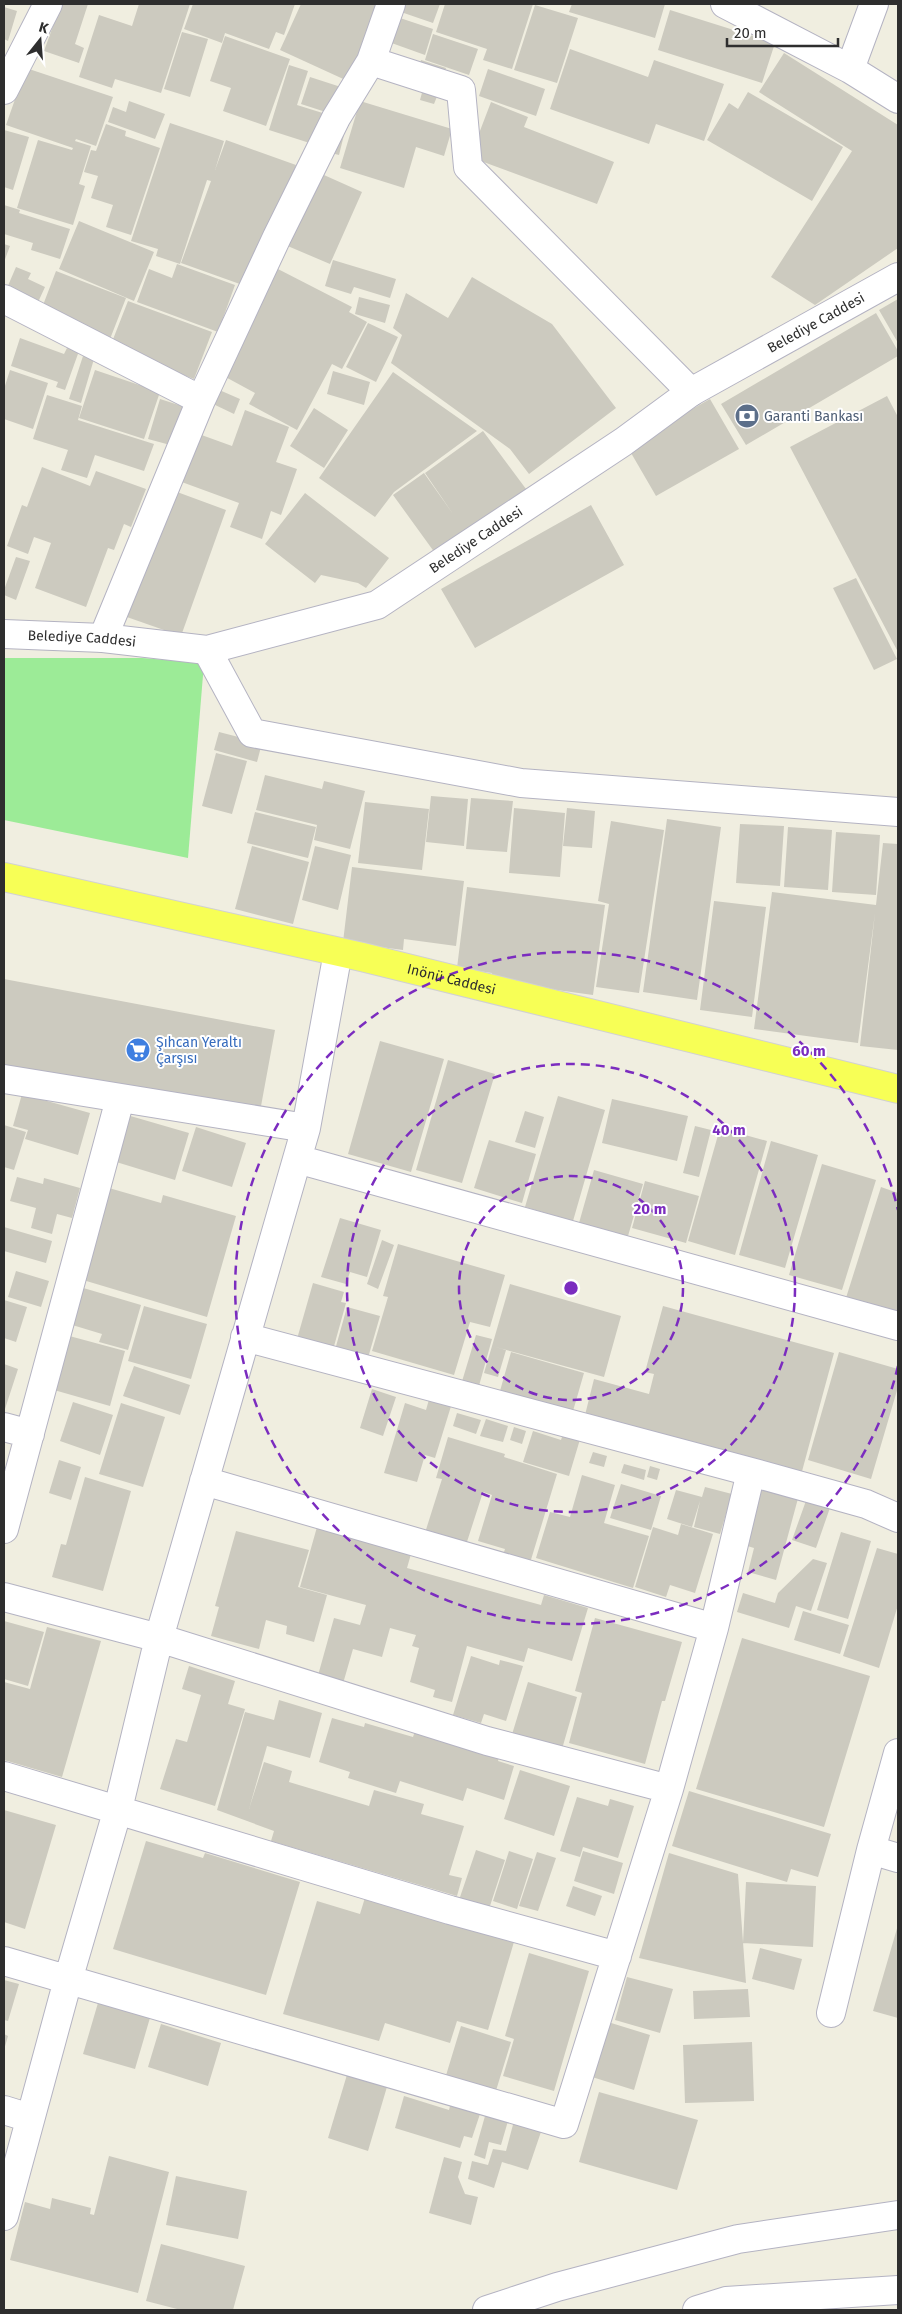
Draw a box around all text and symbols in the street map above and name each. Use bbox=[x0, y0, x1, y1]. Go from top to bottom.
north arrow bbox=[15, 15, 65, 65]
scale bar bbox=[727, 15, 838, 47]
text: K bbox=[37, 19, 51, 38]
text: 20 m bbox=[734, 24, 767, 42]
street label: Belediye Caddesi bbox=[765, 289, 868, 357]
bank icon: Garanti Bankası bbox=[734, 403, 760, 429]
place label: Garanti Bankası bbox=[764, 408, 863, 425]
street label: Belediye Caddesi bbox=[426, 503, 526, 577]
street label: Belediye Caddesi bbox=[27, 627, 137, 651]
street label: Inönü Caddesi bbox=[405, 960, 498, 999]
place label: Şıhcan Yeraltı Çarşısı bbox=[156, 1034, 242, 1067]
supermarket icon: Şıhcan Yeraltı Çarşısı bbox=[125, 1037, 151, 1063]
text: 60 m bbox=[792, 1042, 826, 1060]
text: 40 m bbox=[712, 1121, 746, 1139]
text: 20 m bbox=[634, 1200, 666, 1218]
centre of rings bbox=[562, 1279, 580, 1297]

